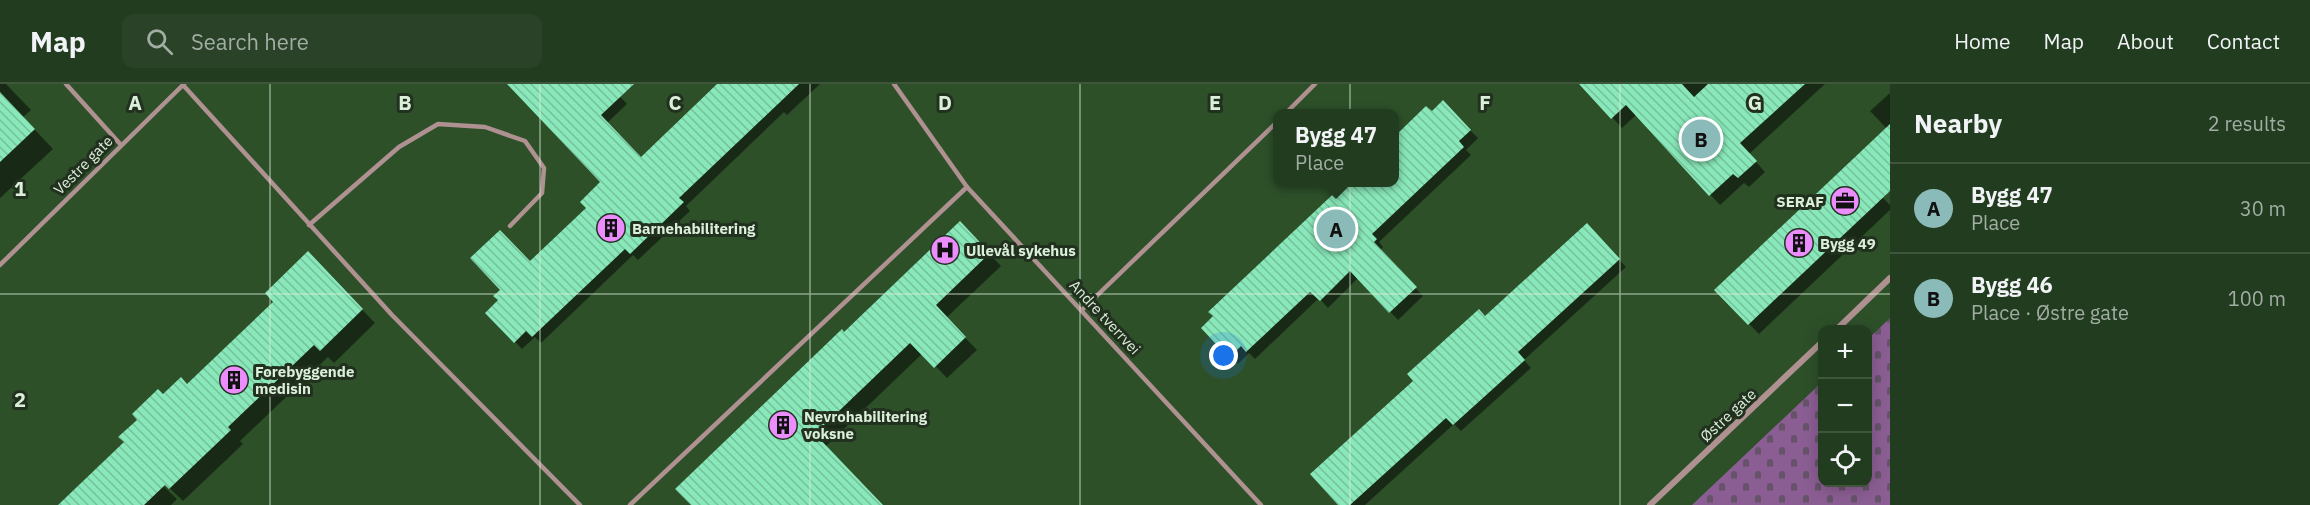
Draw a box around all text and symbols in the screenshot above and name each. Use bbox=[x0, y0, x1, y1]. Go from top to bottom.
search box bbox=[122, 14, 542, 68]
text: Map bbox=[30, 23, 86, 60]
icon: search bbox=[143, 25, 176, 58]
text: Search here bbox=[191, 27, 309, 56]
text: Home bbox=[1954, 27, 2011, 55]
text: Map bbox=[2044, 27, 2084, 55]
text: About bbox=[2117, 27, 2174, 55]
text: Contact bbox=[2207, 27, 2280, 55]
text: A bbox=[128, 89, 142, 116]
text: B bbox=[398, 89, 412, 116]
text: C bbox=[668, 89, 682, 116]
text: D bbox=[938, 89, 952, 116]
text: E bbox=[1209, 89, 1221, 116]
text: F bbox=[1479, 89, 1491, 116]
text: G bbox=[1748, 89, 1762, 116]
text: Nearby bbox=[1914, 106, 2002, 140]
popup bbox=[1273, 109, 1399, 187]
text: 2 results bbox=[2208, 110, 2286, 137]
pin: B bbox=[1682, 116, 1720, 162]
text: Bygg 47 bbox=[1295, 120, 1377, 149]
street label: Vestre gate bbox=[49, 131, 117, 199]
text: Place bbox=[1295, 149, 1344, 176]
text: 1 bbox=[14, 175, 26, 202]
text: Bygg 47 bbox=[1971, 180, 2053, 209]
office icon: SERAF bbox=[1829, 185, 1861, 217]
place label: SERAF bbox=[1776, 192, 1824, 211]
text: A bbox=[1927, 195, 1940, 222]
text: 30 m bbox=[2240, 195, 2286, 222]
pin: A bbox=[1316, 206, 1356, 252]
text: Place bbox=[1971, 209, 2020, 236]
building icon: Barnehabilitering bbox=[595, 212, 627, 244]
place label: Barnehabilitering bbox=[632, 219, 756, 238]
building icon: Bygg 49 bbox=[1783, 227, 1815, 259]
hospital icon: Ullevål sykehus bbox=[929, 234, 961, 266]
place label: Bygg 49 bbox=[1820, 234, 1876, 253]
place label: Ullevål sykehus bbox=[966, 241, 1076, 260]
text: Bygg 46 bbox=[1971, 270, 2053, 299]
street label: Andre tverrvei bbox=[1066, 276, 1144, 358]
text: B bbox=[1927, 285, 1940, 312]
text: 100 m bbox=[2228, 285, 2286, 312]
text: Place · Østre gate bbox=[1971, 299, 2129, 326]
map controls bbox=[1818, 325, 1872, 487]
button: + bbox=[1818, 325, 1872, 379]
your location bbox=[1209, 341, 1238, 370]
place label: Forebyggende medisin bbox=[255, 362, 354, 398]
building icon: Forebyggende medisin bbox=[218, 364, 250, 396]
button: − bbox=[1818, 379, 1872, 433]
street label: Østre gate bbox=[1696, 384, 1760, 446]
text: 2 bbox=[14, 386, 26, 413]
place label: Nevrohabilitering voksne bbox=[804, 407, 928, 443]
building icon: Nevrohabilitering voksne bbox=[767, 409, 799, 441]
button: locate bbox=[1818, 433, 1872, 487]

